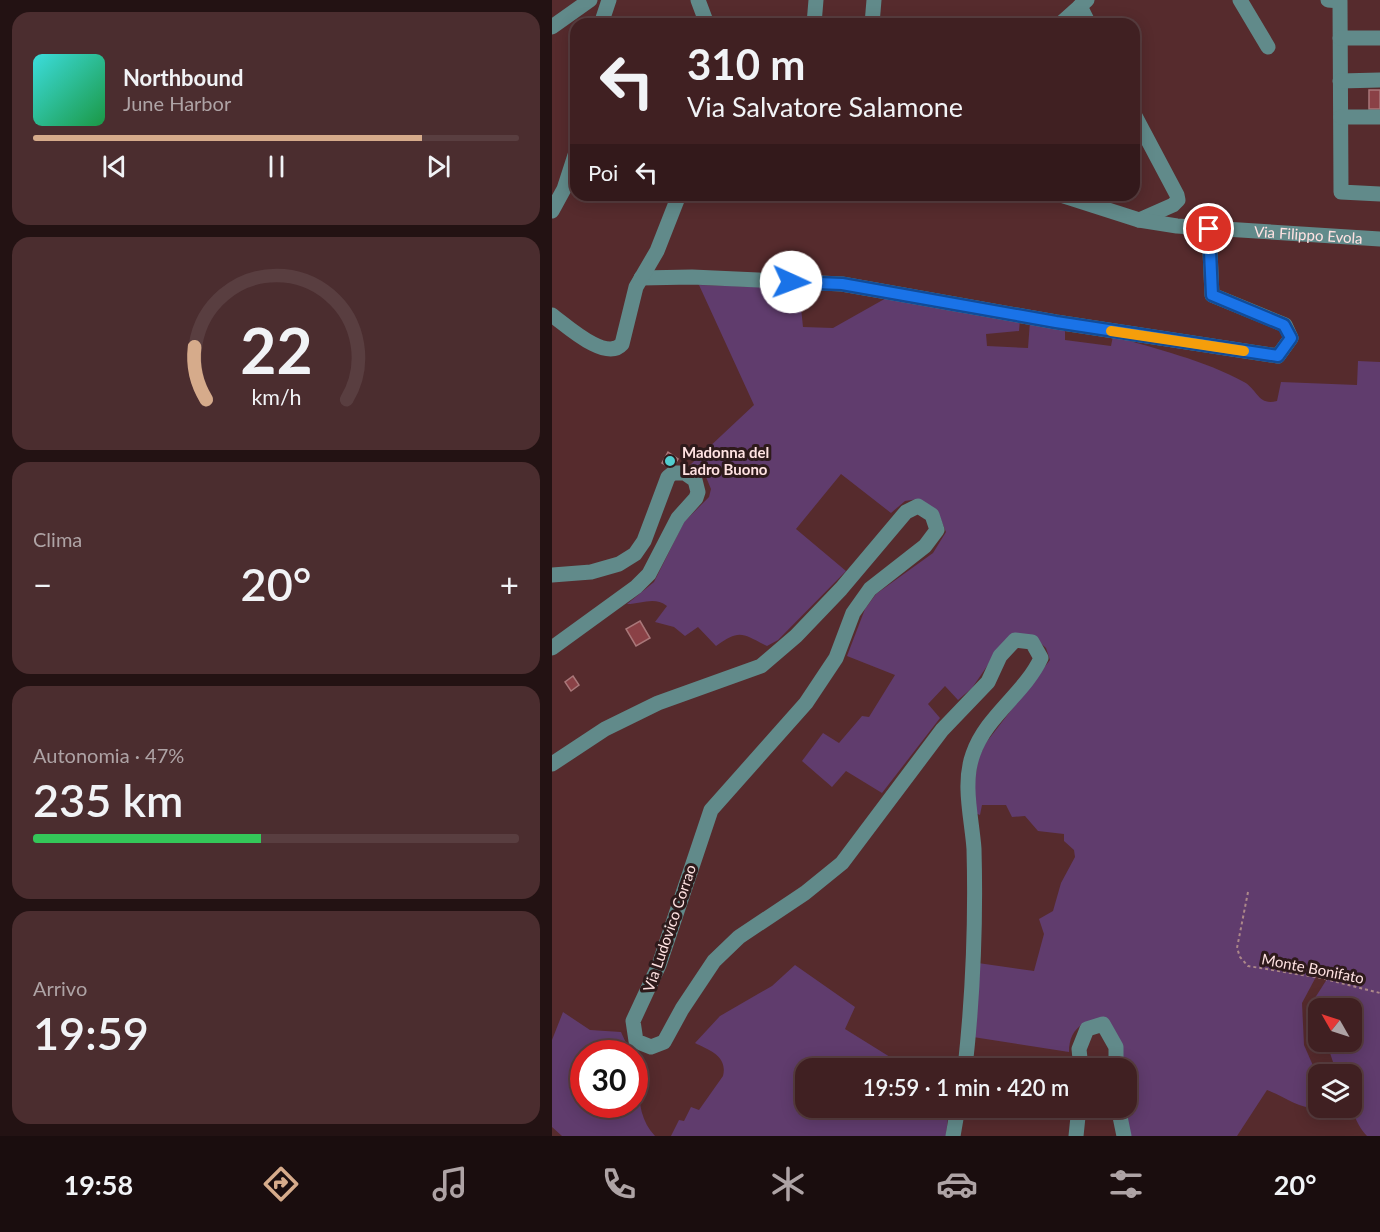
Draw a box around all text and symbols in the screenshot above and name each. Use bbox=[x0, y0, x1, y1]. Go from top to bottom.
text: 310 m bbox=[687, 39, 805, 89]
icon: left bbox=[588, 42, 666, 120]
text: Northbound bbox=[123, 64, 243, 91]
text: Via Salvatore Salamone bbox=[687, 90, 963, 123]
text: June Harbor bbox=[123, 91, 231, 115]
icon: previous bbox=[98, 150, 131, 183]
icon: pause bbox=[260, 150, 293, 183]
icon: next bbox=[422, 150, 455, 183]
icon: left bbox=[630, 156, 663, 189]
text: Poi bbox=[588, 159, 618, 186]
pin bbox=[1183, 203, 1234, 254]
icon: arrive bbox=[1192, 212, 1225, 245]
street label: Via Filippo Evola bbox=[1253, 222, 1363, 247]
position arrow bbox=[759, 250, 823, 314]
text: 22 bbox=[240, 312, 312, 387]
text: km/h bbox=[251, 385, 301, 411]
place label: Madonna del Ladro Buono bbox=[682, 443, 769, 478]
marker: Madonna del Ladro Buono bbox=[663, 454, 677, 468]
text: Clima bbox=[33, 527, 82, 551]
text: 20° bbox=[241, 557, 311, 611]
text: − bbox=[33, 564, 52, 604]
text: + bbox=[500, 564, 519, 604]
text: Autonomia · 47% bbox=[33, 743, 184, 767]
text: 235 km bbox=[33, 773, 183, 827]
street label: Via Ludovico Corrao bbox=[639, 862, 699, 994]
street label: Monte Bonifato bbox=[1260, 949, 1366, 987]
text: Arrivo bbox=[33, 976, 87, 1000]
north arrow bbox=[1308, 998, 1362, 1052]
map controls bbox=[1308, 998, 1362, 1118]
text: 19:59 bbox=[33, 1006, 149, 1060]
speed limit sign: 30 bbox=[570, 1040, 648, 1118]
button: layers bbox=[1308, 1064, 1362, 1118]
text: 19:59 · 1 min · 420 m bbox=[863, 1074, 1069, 1101]
icon: directions bbox=[260, 1163, 302, 1205]
icon: music bbox=[429, 1163, 471, 1205]
icon: phone bbox=[598, 1163, 640, 1205]
icon: climate bbox=[767, 1163, 809, 1205]
icon: car bbox=[936, 1163, 978, 1205]
icon: filters bbox=[1105, 1163, 1147, 1205]
text: 19:58 bbox=[63, 1168, 133, 1201]
text: 20° bbox=[1274, 1168, 1316, 1201]

